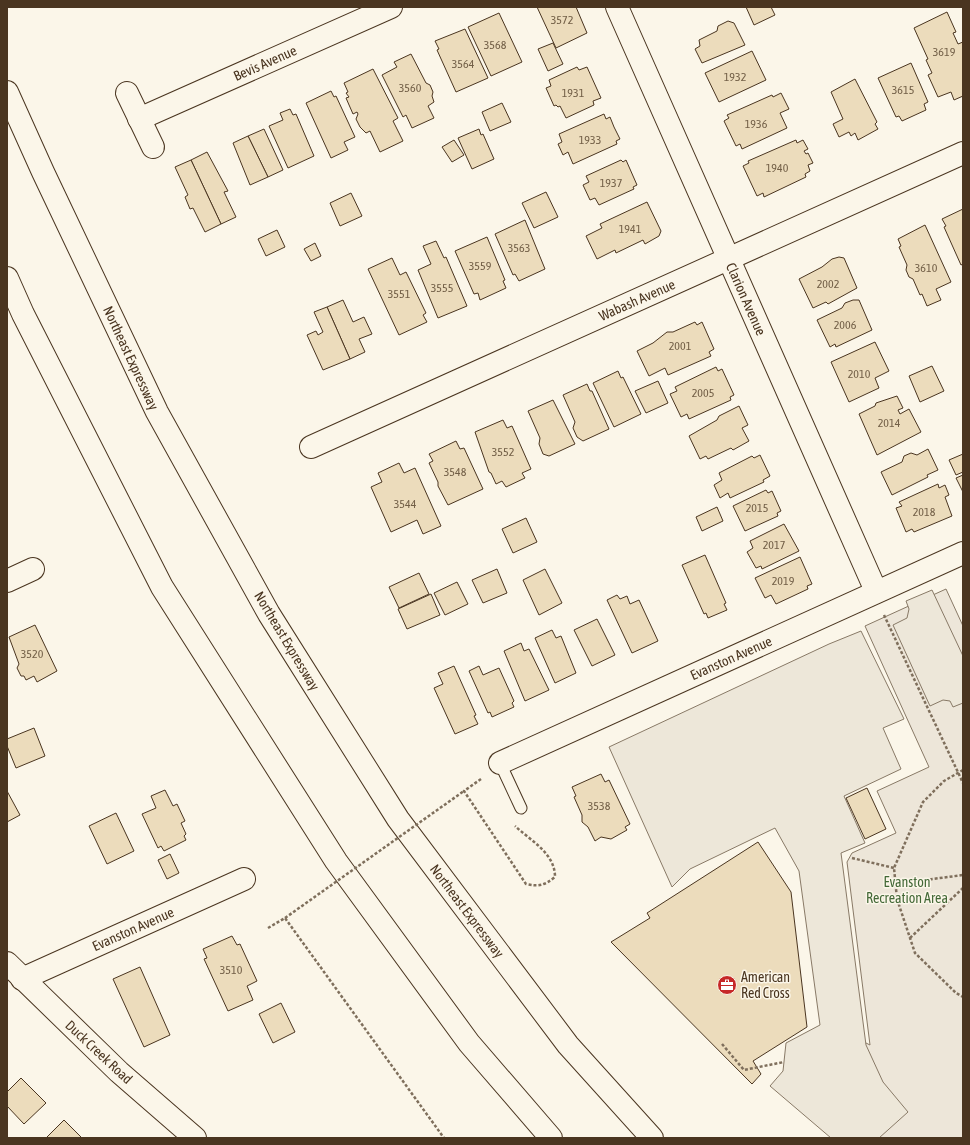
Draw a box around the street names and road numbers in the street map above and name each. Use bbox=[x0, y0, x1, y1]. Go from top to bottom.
street label: Bevis Avenue bbox=[231, 42, 299, 84]
street label: Clarion Avenue bbox=[723, 260, 769, 338]
street label: Wabash Avenue bbox=[596, 276, 678, 324]
street label: Northeast Expressway bbox=[100, 304, 162, 413]
street label: Northeast Expressway bbox=[251, 589, 323, 694]
street label: Evanston Avenue bbox=[688, 633, 774, 683]
street label: Northeast Expressway bbox=[427, 861, 507, 961]
street label: Evanston Avenue bbox=[90, 904, 176, 954]
street label: Duck Creek Road bbox=[62, 1017, 136, 1087]

